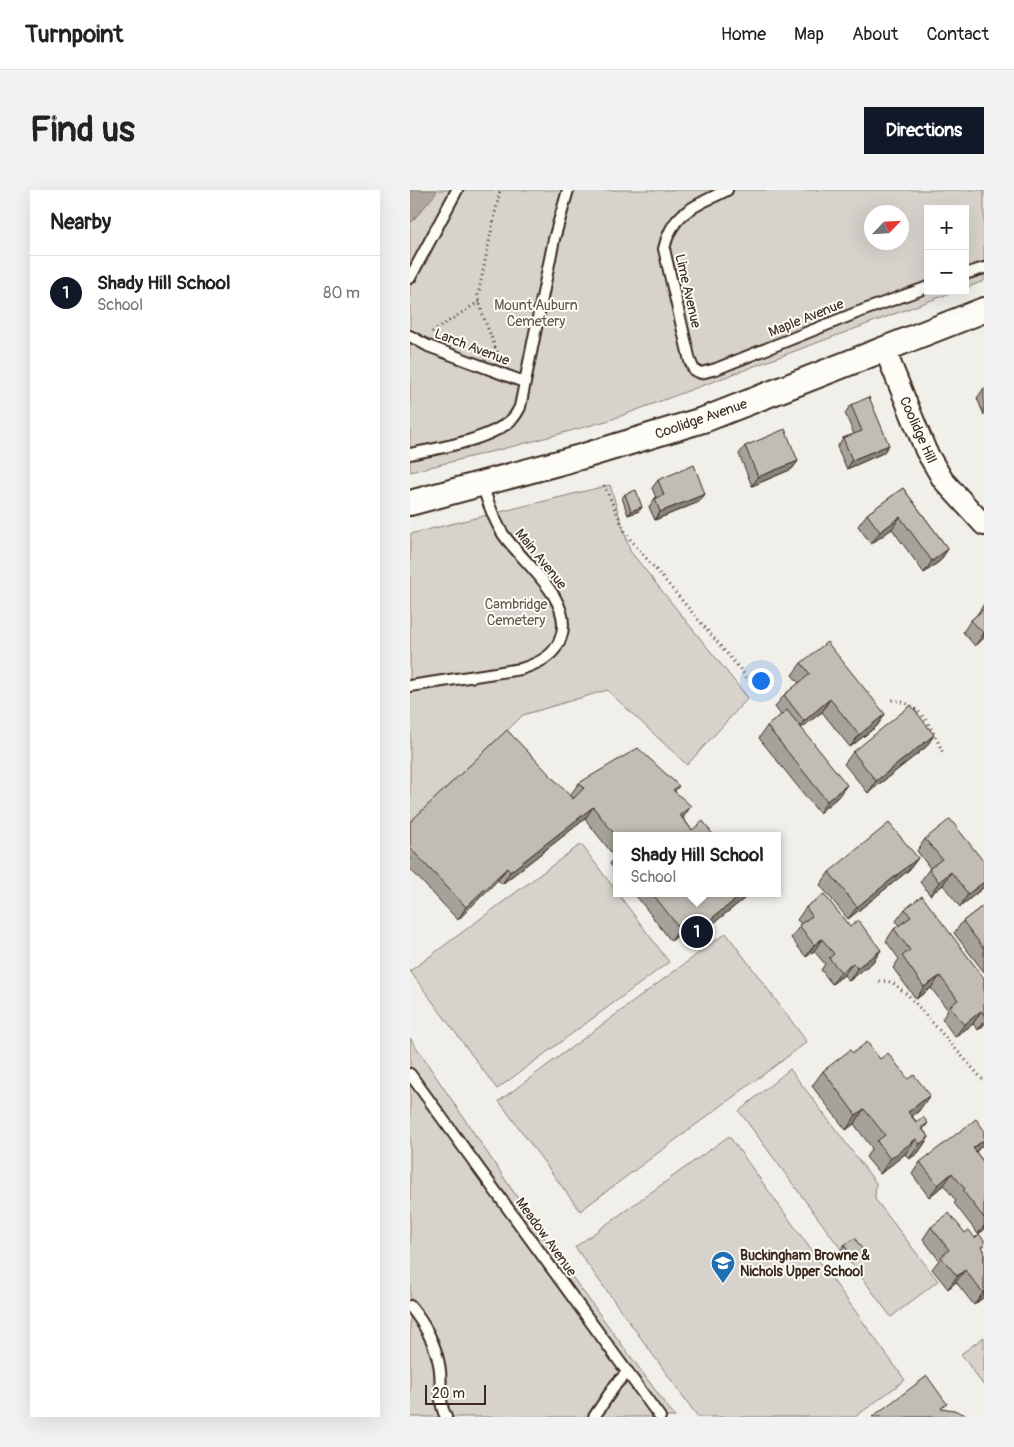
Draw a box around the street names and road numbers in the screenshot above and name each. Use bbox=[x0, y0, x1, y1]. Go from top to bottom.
street label: Lime Avenue bbox=[671, 252, 705, 330]
street label: Maple Avenue bbox=[766, 295, 846, 341]
street label: Larch Avenue bbox=[432, 325, 512, 369]
street label: Coolidge Hill bbox=[896, 394, 940, 466]
street label: Coolidge Avenue bbox=[653, 395, 749, 443]
street label: Main Avenue bbox=[511, 525, 571, 593]
street label: Meadow Avenue bbox=[512, 1194, 580, 1280]

